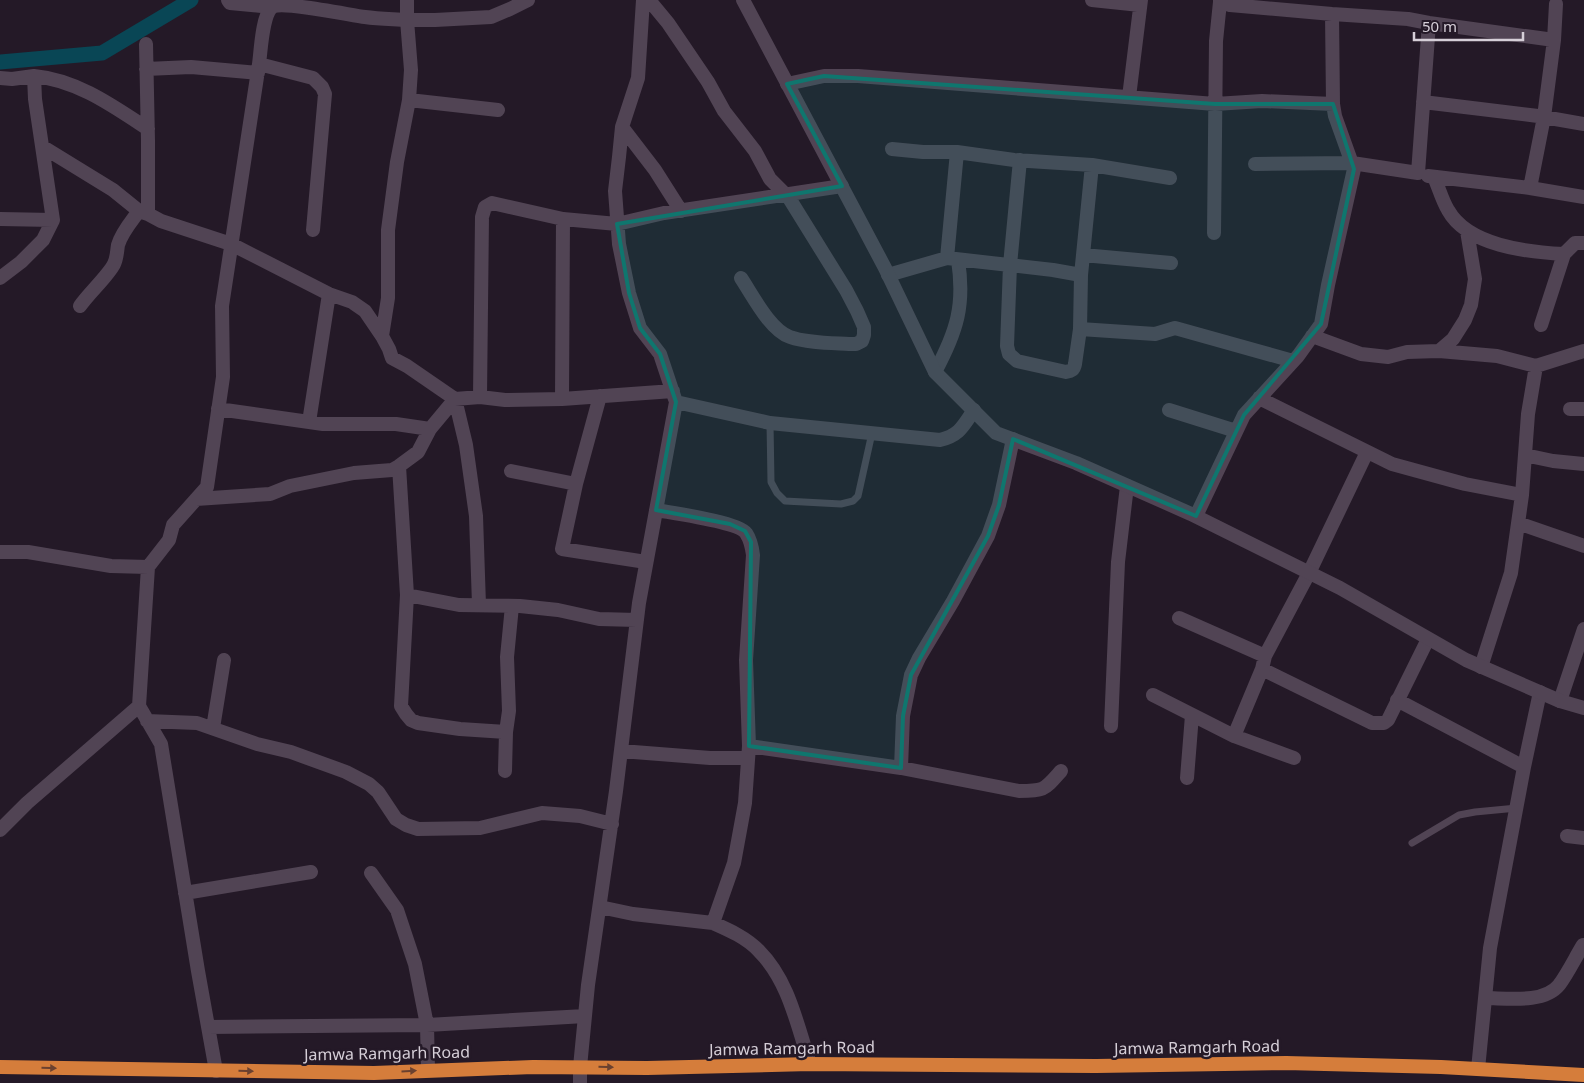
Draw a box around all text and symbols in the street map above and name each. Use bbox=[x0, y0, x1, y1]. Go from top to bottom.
scale bar bbox=[1414, 10, 1523, 42]
text: 50 m bbox=[1422, 16, 1457, 36]
street label: Jamwa Ramgarh Road bbox=[1112, 1035, 1280, 1059]
street label: Jamwa Ramgarh Road bbox=[707, 1036, 875, 1060]
street label: Jamwa Ramgarh Road bbox=[302, 1041, 470, 1065]
one-way arrow bbox=[598, 1063, 614, 1071]
one-way arrow bbox=[41, 1064, 57, 1072]
one-way arrow bbox=[401, 1067, 417, 1075]
one-way arrow bbox=[238, 1068, 254, 1076]

